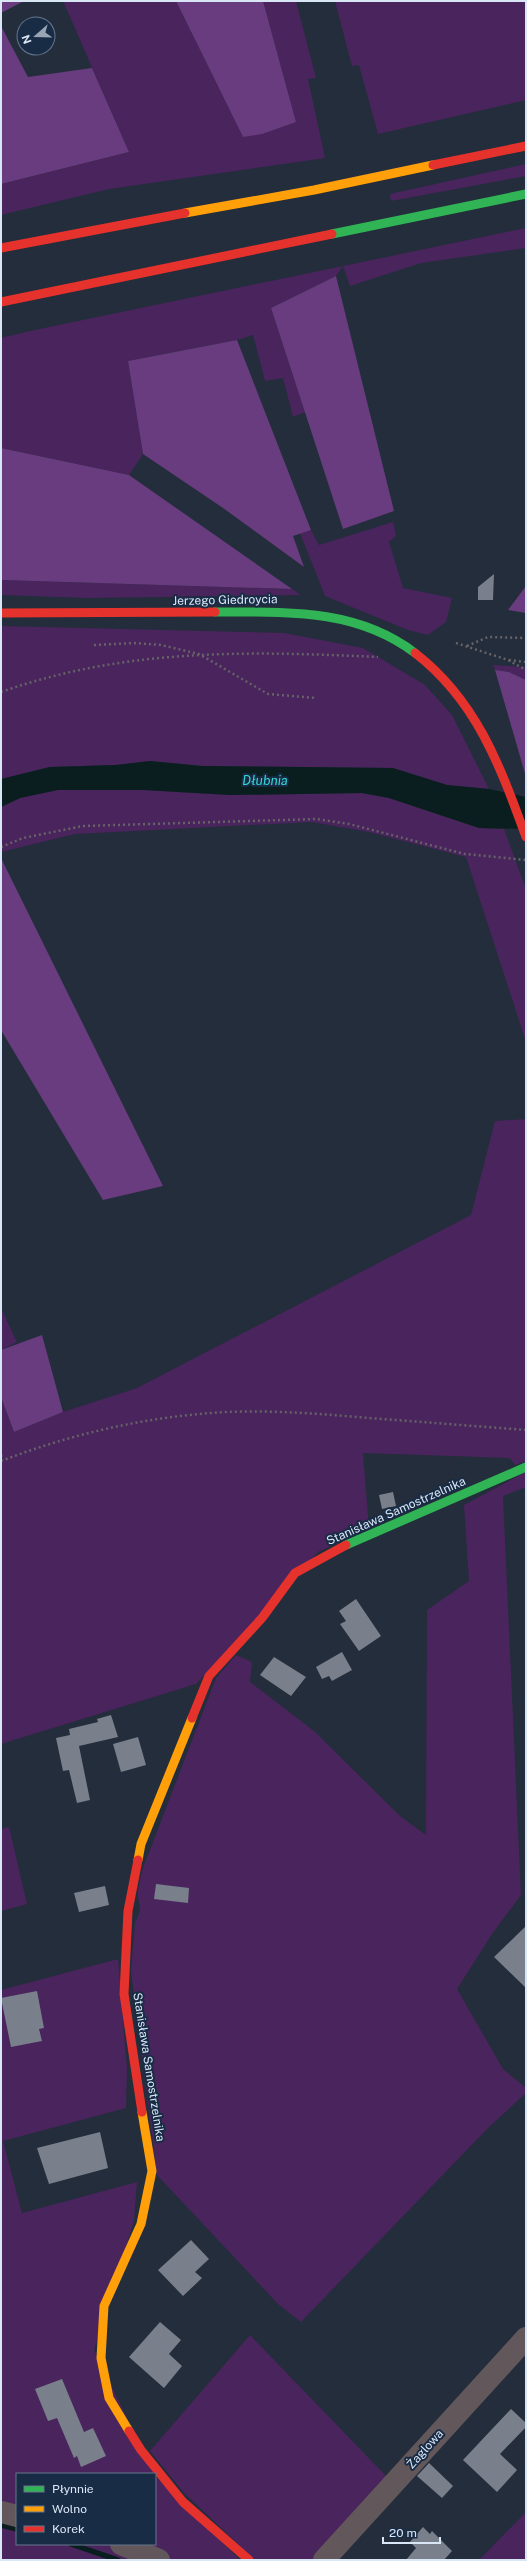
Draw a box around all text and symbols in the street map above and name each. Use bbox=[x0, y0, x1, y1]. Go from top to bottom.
north arrow bbox=[16, 16, 56, 56]
text: N bbox=[19, 33, 34, 46]
street label: Jerzego Giedroycia bbox=[172, 592, 278, 608]
water label: Dłubnia bbox=[242, 773, 288, 788]
street label: Stanisława Samostrzelnika bbox=[324, 1474, 468, 1548]
street label: Stanisława Samostrzelnika bbox=[130, 1991, 168, 2143]
street label: Żaglowa bbox=[404, 2427, 446, 2471]
legend bbox=[16, 2473, 156, 2545]
text: Płynnie bbox=[52, 2482, 94, 2496]
text: Wolno bbox=[52, 2502, 87, 2516]
scale bar bbox=[383, 2519, 440, 2545]
text: Korek bbox=[52, 2522, 85, 2536]
text: 20 m bbox=[389, 2526, 417, 2540]

